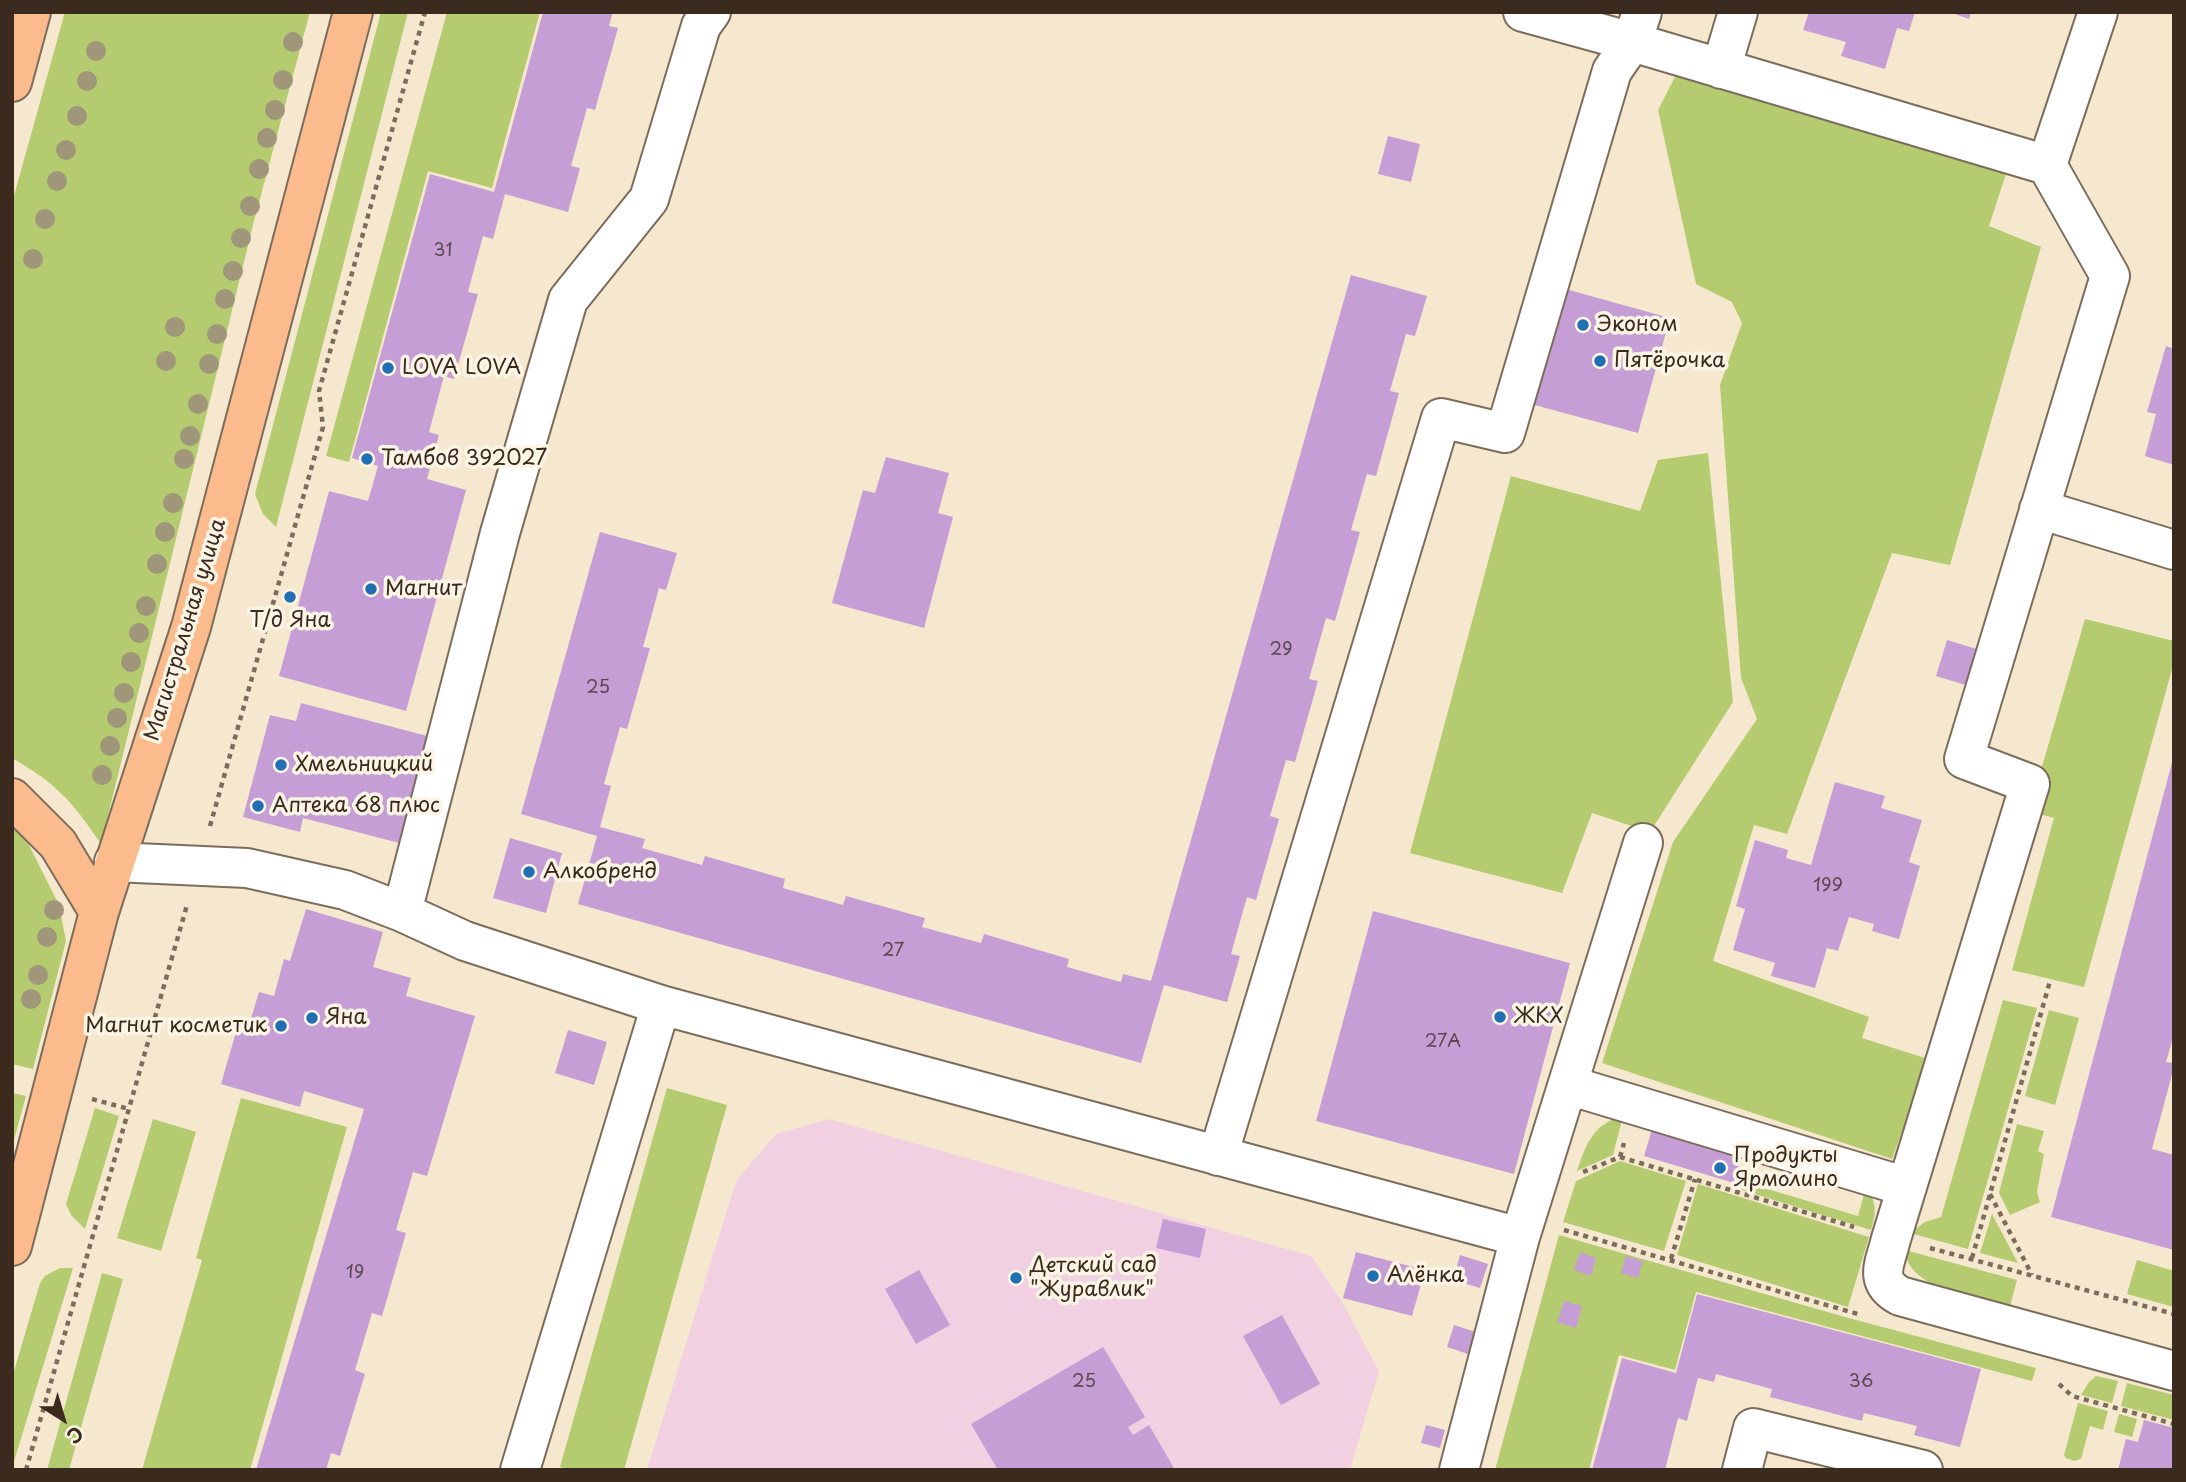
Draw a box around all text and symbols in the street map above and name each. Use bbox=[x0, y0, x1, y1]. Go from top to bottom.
house number: 31 bbox=[434, 240, 452, 262]
place label: Эконом bbox=[1597, 312, 1678, 338]
marker: Эконом bbox=[1575, 317, 1591, 333]
place label: Пятёрочка bbox=[1614, 348, 1725, 374]
marker: Пятёрочка bbox=[1592, 353, 1608, 369]
place label: LOVA LOVA bbox=[402, 355, 521, 381]
marker: LOVA LOVA bbox=[380, 360, 396, 376]
place label: Тамбов 392027 bbox=[381, 446, 547, 472]
marker: Тамбов 392027 bbox=[359, 451, 375, 467]
street label: Магистральная улица bbox=[140, 516, 232, 744]
place label: Магнит bbox=[385, 576, 462, 602]
marker: Магнит bbox=[363, 581, 379, 597]
marker: Т/д Яна bbox=[282, 589, 298, 605]
place label: Т/д Яна bbox=[249, 608, 331, 634]
house number: 29 bbox=[1270, 639, 1292, 661]
house number: 25 bbox=[586, 677, 610, 699]
place label: Хмельницкий bbox=[295, 752, 433, 778]
marker: Хмельницкий bbox=[273, 757, 289, 773]
place label: Аптека 68 плюс bbox=[272, 793, 440, 819]
marker: Аптека 68 плюс bbox=[250, 798, 266, 814]
place label: Алкобренд bbox=[543, 859, 657, 885]
marker: Алкобренд bbox=[521, 864, 537, 880]
house number: 199 bbox=[1813, 875, 1843, 897]
house number: 27 bbox=[882, 940, 904, 962]
place label: ЖКХ bbox=[1514, 1004, 1564, 1030]
place label: Яна bbox=[326, 1005, 367, 1031]
marker: ЖКХ bbox=[1492, 1009, 1508, 1025]
marker: Яна bbox=[304, 1010, 320, 1026]
place label: Магнит косметик bbox=[85, 1013, 267, 1039]
marker: Магнит косметик bbox=[273, 1018, 289, 1034]
house number: 27А bbox=[1425, 1031, 1461, 1053]
place label: Продукты Ярмолино bbox=[1734, 1143, 1838, 1193]
marker: Продукты Ярмолино bbox=[1712, 1160, 1728, 1176]
place label: Детский сад "Журавлик" bbox=[1030, 1253, 1157, 1303]
house number: 19 bbox=[346, 1262, 364, 1284]
place label: Алёнка bbox=[1387, 1263, 1464, 1289]
marker: Алёнка bbox=[1365, 1268, 1381, 1284]
marker: Детский сад "Журавлик" bbox=[1008, 1270, 1024, 1286]
house number: 25 bbox=[1072, 1371, 1096, 1393]
house number: 36 bbox=[1849, 1371, 1873, 1393]
north arrow bbox=[28, 1384, 98, 1454]
text: С bbox=[62, 1420, 90, 1451]

